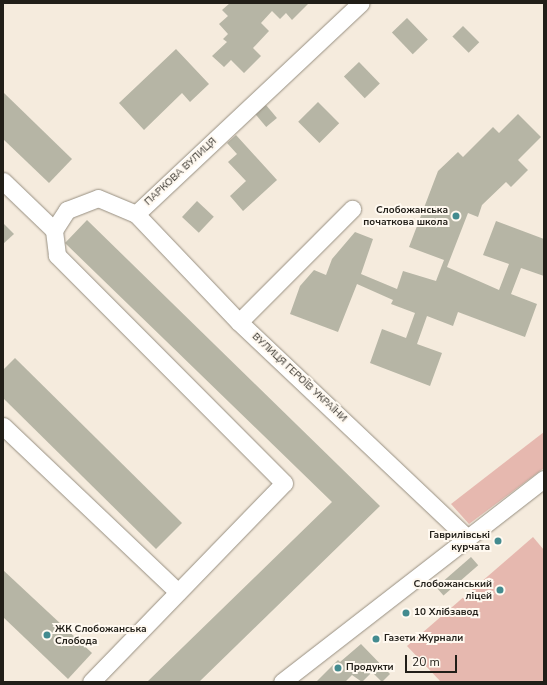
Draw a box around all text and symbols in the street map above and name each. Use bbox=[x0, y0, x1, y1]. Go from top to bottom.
street label: ПАРКОВА ВУЛИЦЯ bbox=[143, 136, 219, 208]
place label: Cлобожанська початкова школа bbox=[363, 204, 448, 228]
marker: Cлобожанська початкова школа bbox=[451, 211, 461, 221]
street label: ВУЛИЦЯ ГЕРОЇВ УКРАЇНИ bbox=[249, 331, 349, 425]
place label: Гаврилівські курчата bbox=[429, 529, 490, 552]
marker: Гаврилівські курчата bbox=[493, 536, 503, 546]
place label: Слобожанський ліцей bbox=[414, 578, 492, 602]
marker: Слобожанський ліцей bbox=[495, 585, 505, 595]
place label: 10 Хлібзавод bbox=[414, 607, 479, 619]
marker: 10 Хлібзавод bbox=[401, 608, 411, 618]
place label: ЖК Слобожанська Слобода bbox=[55, 623, 147, 646]
marker: ЖК Слобожанська Слобода bbox=[42, 630, 52, 640]
place label: Газети Журнали bbox=[384, 633, 463, 645]
marker: Газети Журнали bbox=[371, 634, 381, 644]
scale bar bbox=[407, 647, 459, 673]
text: 20 m bbox=[412, 654, 440, 670]
place label: Продукти bbox=[346, 662, 394, 674]
marker: Продукти bbox=[333, 663, 343, 673]

